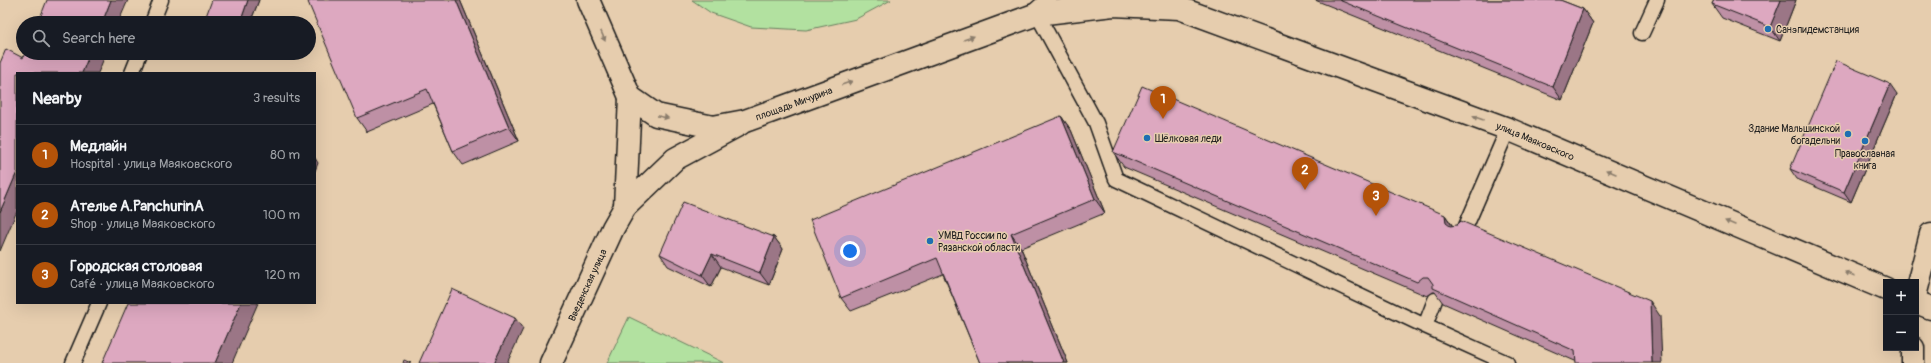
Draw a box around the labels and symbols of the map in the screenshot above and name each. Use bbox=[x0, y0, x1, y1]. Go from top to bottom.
marker: Санэпидемстанция bbox=[1763, 24, 1773, 34]
place label: Санэпидемстанция bbox=[1776, 24, 1859, 36]
one-way arrow bbox=[601, 30, 607, 42]
one-way arrow bbox=[964, 35, 976, 41]
one-way arrow bbox=[842, 80, 854, 86]
street label: площадь Мичурина bbox=[754, 84, 835, 124]
pin: 1 bbox=[1150, 86, 1176, 119]
one-way arrow bbox=[657, 114, 669, 120]
one-way arrow bbox=[1471, 114, 1483, 120]
street label: улица Маяковского bbox=[1493, 120, 1577, 164]
place label: Здание Мальшинской богадельни bbox=[1748, 123, 1841, 147]
marker: Здание Мальшинской богадельни bbox=[1843, 129, 1853, 139]
marker: Шёлковая леди bbox=[1142, 133, 1152, 143]
place label: Шёлковая леди bbox=[1155, 133, 1222, 145]
marker: Православная книга bbox=[1860, 136, 1870, 146]
place label: Православная книга bbox=[1835, 148, 1895, 172]
pin: 2 bbox=[1292, 157, 1318, 190]
one-way arrow bbox=[1605, 169, 1616, 175]
pin: 3 bbox=[1363, 183, 1389, 216]
one-way arrow bbox=[1725, 220, 1736, 226]
place label: УМВД России по Рязанской области bbox=[938, 230, 1021, 254]
marker: УМВД России по Рязанской области bbox=[925, 236, 935, 246]
your location bbox=[840, 241, 860, 261]
street label: Введенская улица bbox=[566, 247, 610, 323]
one-way arrow bbox=[1844, 270, 1856, 276]

